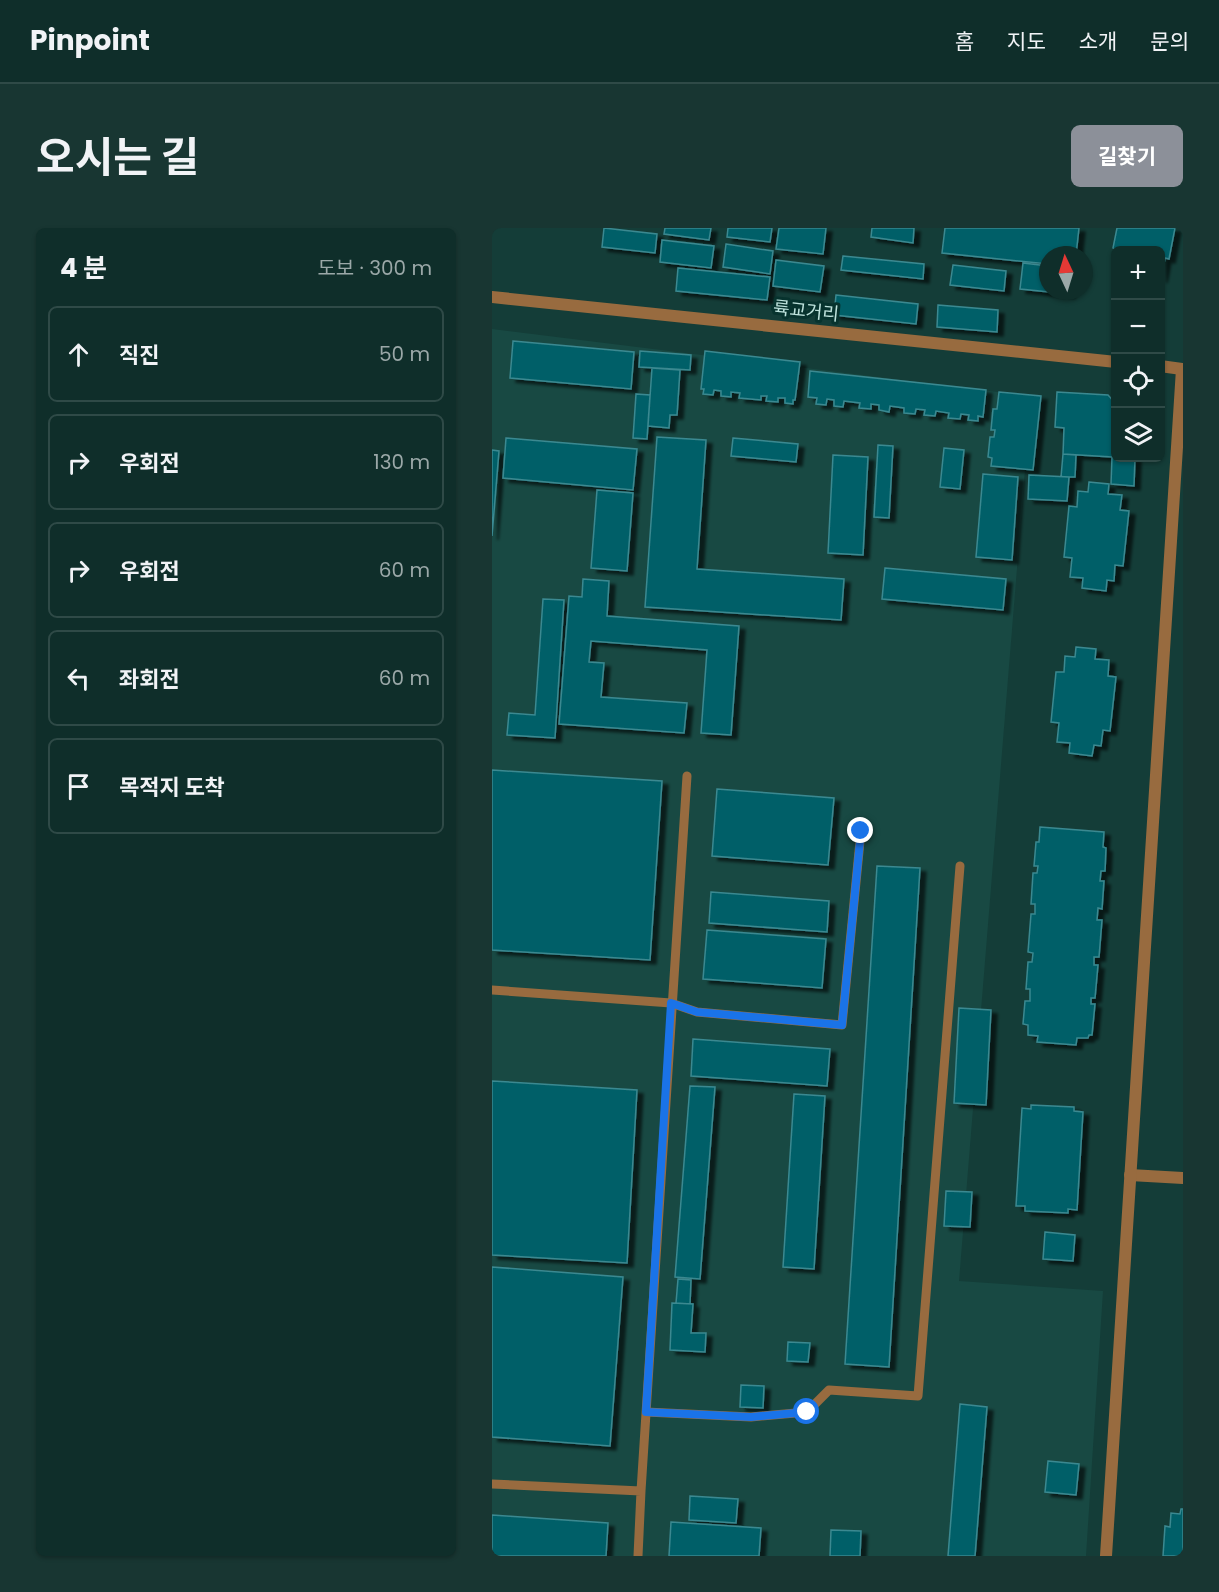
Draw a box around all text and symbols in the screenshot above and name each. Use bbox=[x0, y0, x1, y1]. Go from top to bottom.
text: Pinpoint bbox=[30, 21, 150, 60]
text: 홈 bbox=[955, 27, 974, 56]
text: 지도 bbox=[1007, 27, 1046, 56]
text: 소개 bbox=[1079, 27, 1117, 56]
text: 문의 bbox=[1150, 27, 1189, 56]
button: 길찾기 bbox=[1071, 125, 1183, 187]
text: 오시는 길 bbox=[36, 128, 199, 187]
north arrow bbox=[1039, 246, 1093, 300]
map controls bbox=[1111, 246, 1165, 462]
button: + bbox=[1111, 246, 1165, 300]
text: 4 분 bbox=[60, 250, 107, 286]
text: 도보 · 300 m bbox=[317, 254, 432, 282]
street label: 륙교거리 bbox=[772, 295, 840, 326]
button: − bbox=[1111, 300, 1165, 354]
icon: ahead bbox=[62, 338, 95, 371]
text: 직진 bbox=[119, 340, 159, 371]
text: 50 m bbox=[379, 340, 430, 368]
button: locate bbox=[1111, 354, 1165, 408]
button: layers bbox=[1111, 408, 1165, 462]
icon: right bbox=[62, 446, 95, 479]
text: 우회전 bbox=[119, 448, 180, 479]
text: 130 m bbox=[373, 448, 430, 476]
icon: right bbox=[62, 554, 95, 587]
text: 우회전 bbox=[119, 556, 180, 587]
text: 60 m bbox=[379, 556, 430, 584]
icon: left bbox=[62, 662, 95, 695]
text: 좌회전 bbox=[119, 664, 180, 695]
text: 60 m bbox=[379, 664, 430, 692]
icon: arrive bbox=[62, 770, 95, 803]
text: 목적지 도착 bbox=[119, 772, 225, 803]
route end bbox=[847, 817, 873, 843]
route start bbox=[793, 1398, 819, 1424]

